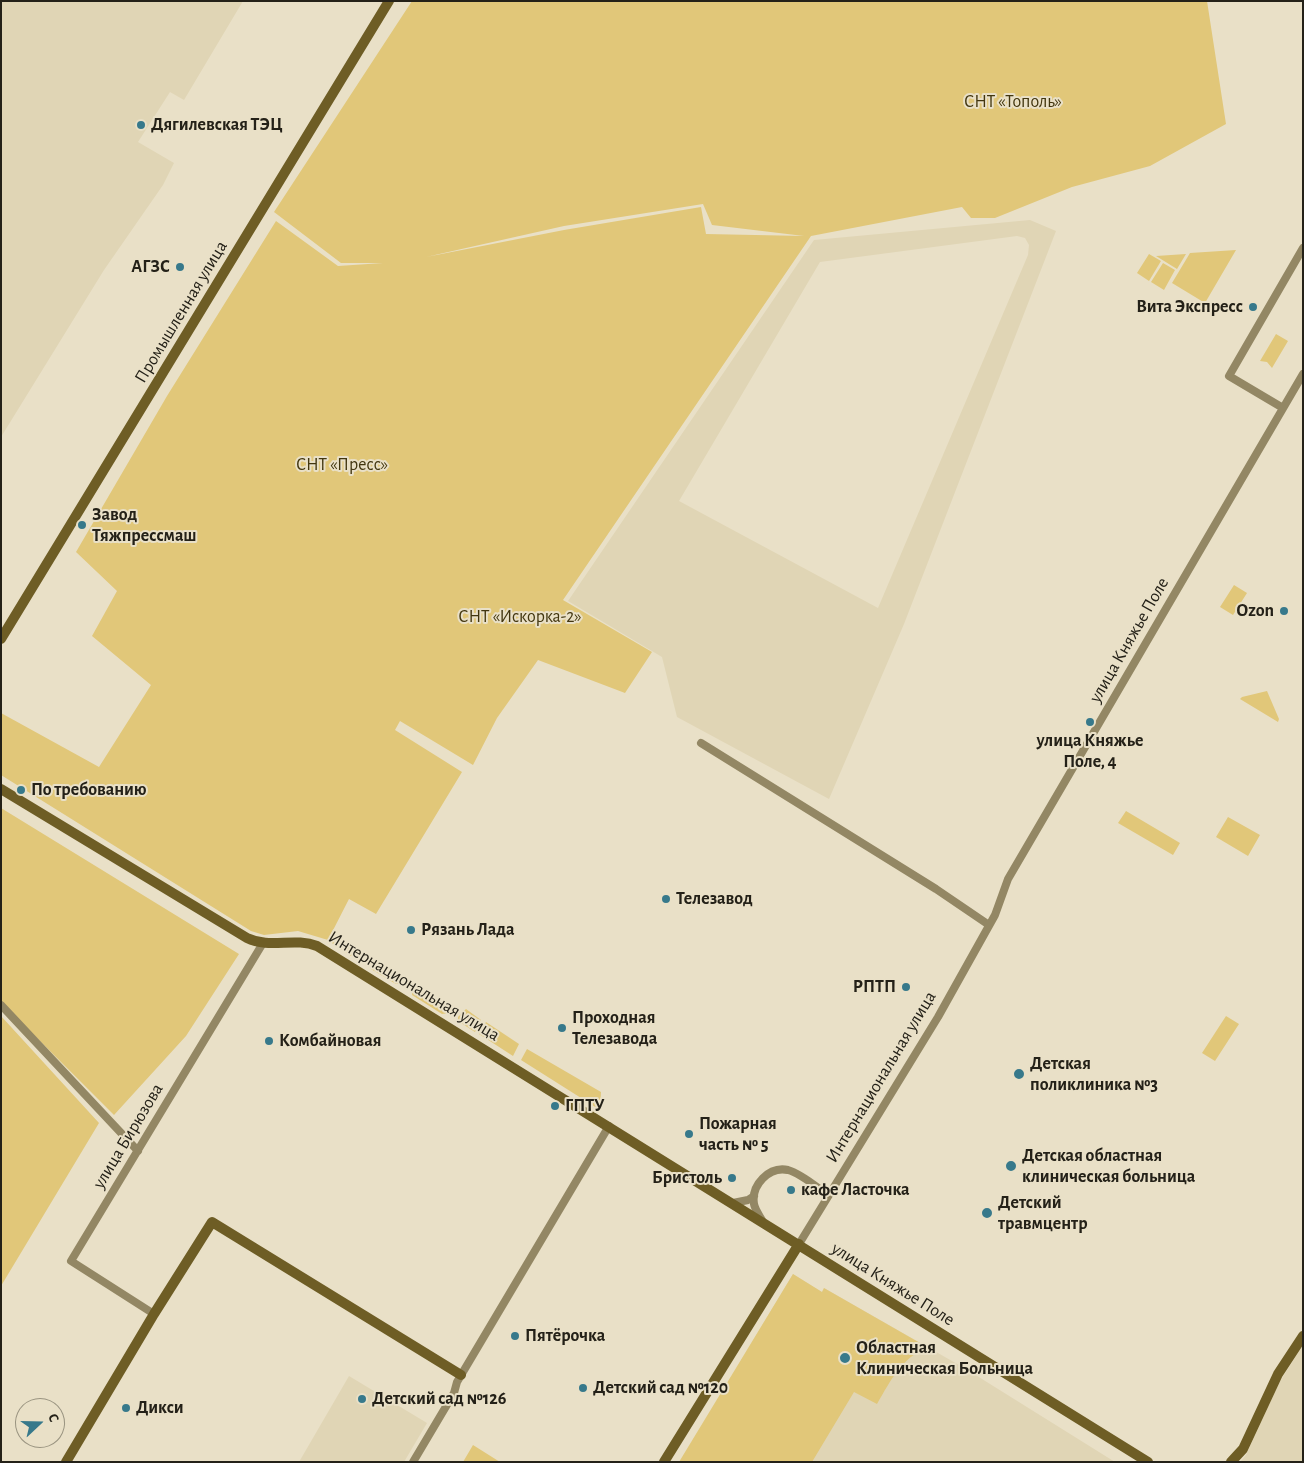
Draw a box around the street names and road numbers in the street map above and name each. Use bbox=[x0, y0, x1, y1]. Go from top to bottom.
street label: Промышленная улица bbox=[130, 237, 232, 387]
street label: улица Княжье Поле bbox=[1084, 573, 1174, 707]
street label: Интернациональная улица bbox=[324, 926, 504, 1046]
street label: Интернациональная улица bbox=[821, 987, 941, 1167]
street label: улица Бирюзова bbox=[88, 1080, 168, 1192]
street label: улица Княжье Поле bbox=[827, 1237, 959, 1331]

